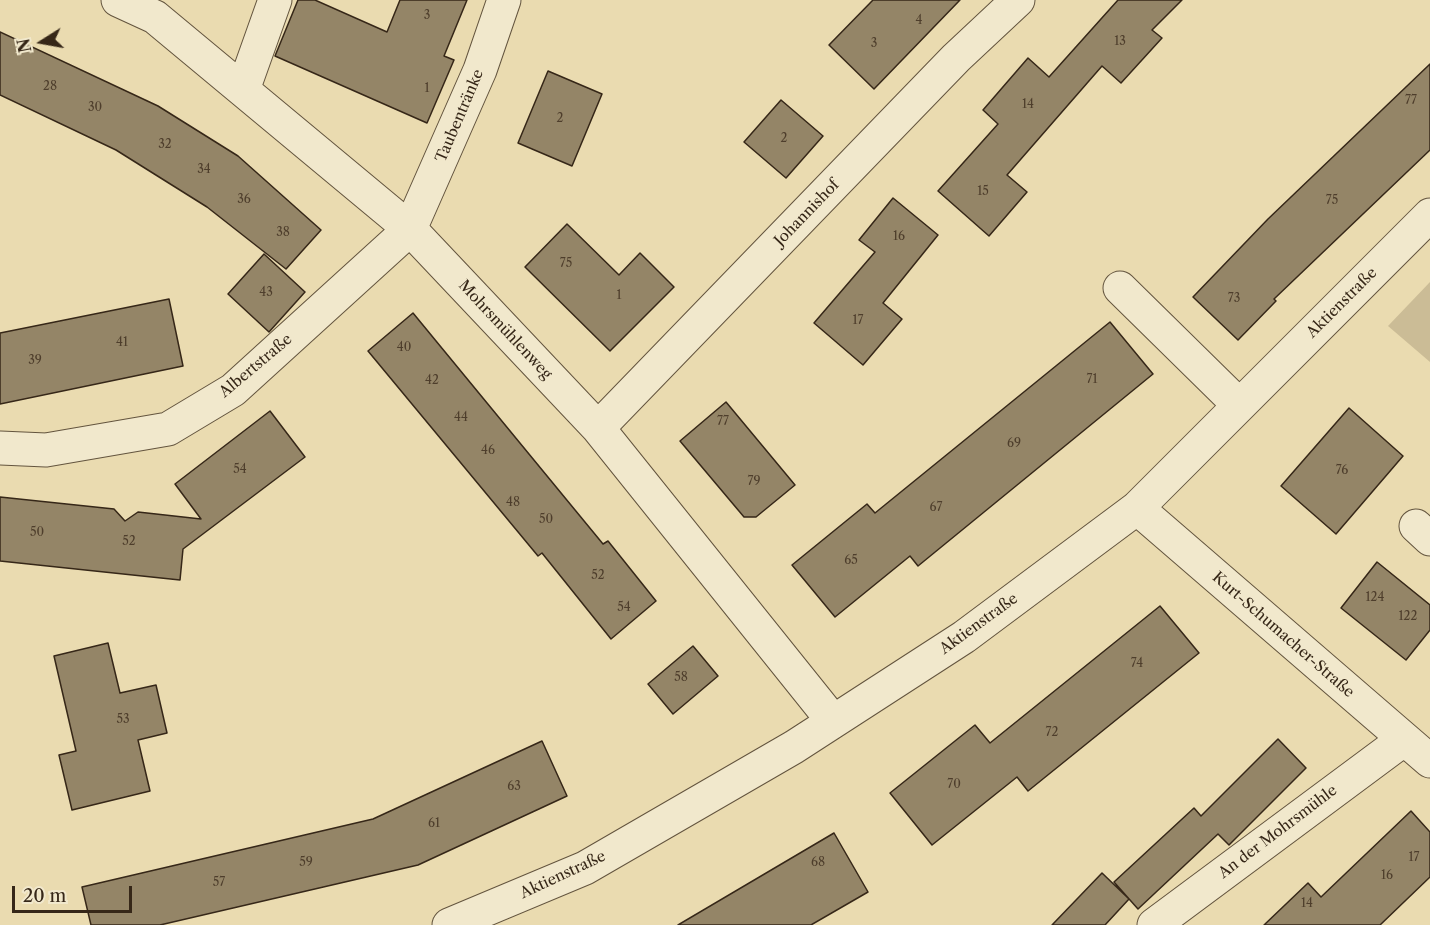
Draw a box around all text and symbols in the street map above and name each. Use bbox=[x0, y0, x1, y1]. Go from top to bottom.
house number: 3 bbox=[424, 9, 430, 23]
north arrow bbox=[12, 12, 72, 72]
house number: 4 bbox=[916, 14, 922, 28]
house number: 13 bbox=[1114, 35, 1126, 49]
text: N bbox=[13, 37, 35, 54]
house number: 3 bbox=[871, 37, 877, 51]
street label: Taubentränke bbox=[432, 67, 488, 165]
house number: 28 bbox=[43, 80, 57, 94]
house number: 1 bbox=[424, 82, 430, 96]
house number: 77 bbox=[1405, 94, 1417, 108]
house number: 14 bbox=[1022, 98, 1034, 112]
house number: 30 bbox=[88, 101, 102, 115]
house number: 2 bbox=[557, 112, 563, 126]
house number: 2 bbox=[781, 132, 787, 146]
house number: 32 bbox=[158, 138, 172, 152]
house number: 34 bbox=[197, 163, 211, 177]
street label: Johannishof bbox=[771, 176, 843, 250]
house number: 15 bbox=[977, 185, 989, 199]
house number: 36 bbox=[237, 193, 251, 207]
house number: 75 bbox=[1326, 194, 1338, 208]
house number: 38 bbox=[276, 226, 290, 240]
house number: 16 bbox=[893, 230, 905, 244]
house number: 75 bbox=[560, 257, 572, 271]
street label: Aktienstraße bbox=[1303, 264, 1381, 342]
street label: Mohrsmühlenweg bbox=[455, 277, 555, 383]
house number: 43 bbox=[259, 286, 273, 300]
house number: 1 bbox=[616, 289, 622, 303]
house number: 73 bbox=[1228, 292, 1240, 306]
house number: 17 bbox=[853, 314, 863, 328]
street label: Albertstraße bbox=[216, 330, 296, 402]
house number: 41 bbox=[116, 336, 128, 350]
house number: 40 bbox=[397, 341, 411, 355]
house number: 39 bbox=[28, 354, 42, 368]
house number: 71 bbox=[1087, 373, 1097, 387]
house number: 42 bbox=[425, 374, 439, 388]
house number: 44 bbox=[454, 411, 468, 425]
house number: 77 bbox=[717, 415, 729, 429]
house number: 69 bbox=[1007, 437, 1021, 451]
house number: 46 bbox=[481, 444, 495, 458]
house number: 54 bbox=[233, 463, 247, 477]
house number: 76 bbox=[1336, 464, 1348, 478]
house number: 79 bbox=[748, 475, 760, 489]
house number: 48 bbox=[506, 496, 520, 510]
house number: 67 bbox=[930, 501, 942, 515]
house number: 50 bbox=[539, 513, 553, 527]
house number: 50 bbox=[30, 526, 44, 540]
house number: 52 bbox=[122, 535, 136, 549]
house number: 65 bbox=[844, 554, 858, 568]
street label: Kurt-Schumacher-Straße bbox=[1208, 568, 1358, 702]
house number: 52 bbox=[591, 569, 605, 583]
street label: Aktienstraße bbox=[936, 590, 1022, 658]
house number: 124 bbox=[1366, 591, 1384, 605]
house number: 54 bbox=[617, 601, 631, 615]
house number: 122 bbox=[1399, 610, 1417, 624]
house number: 74 bbox=[1131, 657, 1143, 671]
house number: 58 bbox=[674, 671, 688, 685]
house number: 53 bbox=[116, 713, 130, 727]
house number: 72 bbox=[1046, 726, 1058, 740]
house number: 70 bbox=[947, 778, 961, 792]
house number: 63 bbox=[507, 780, 521, 794]
street label: An der Mohrsmühle bbox=[1215, 782, 1341, 882]
house number: 61 bbox=[428, 817, 440, 831]
street label: Aktienstraße bbox=[517, 847, 609, 903]
house number: 17 bbox=[1409, 851, 1419, 865]
house number: 59 bbox=[299, 856, 313, 870]
house number: 68 bbox=[811, 856, 825, 870]
house number: 16 bbox=[1381, 869, 1393, 883]
scale bar bbox=[15, 874, 135, 912]
house number: 57 bbox=[213, 876, 225, 890]
text: 20 m bbox=[23, 885, 66, 907]
house number: 14 bbox=[1301, 897, 1313, 911]

